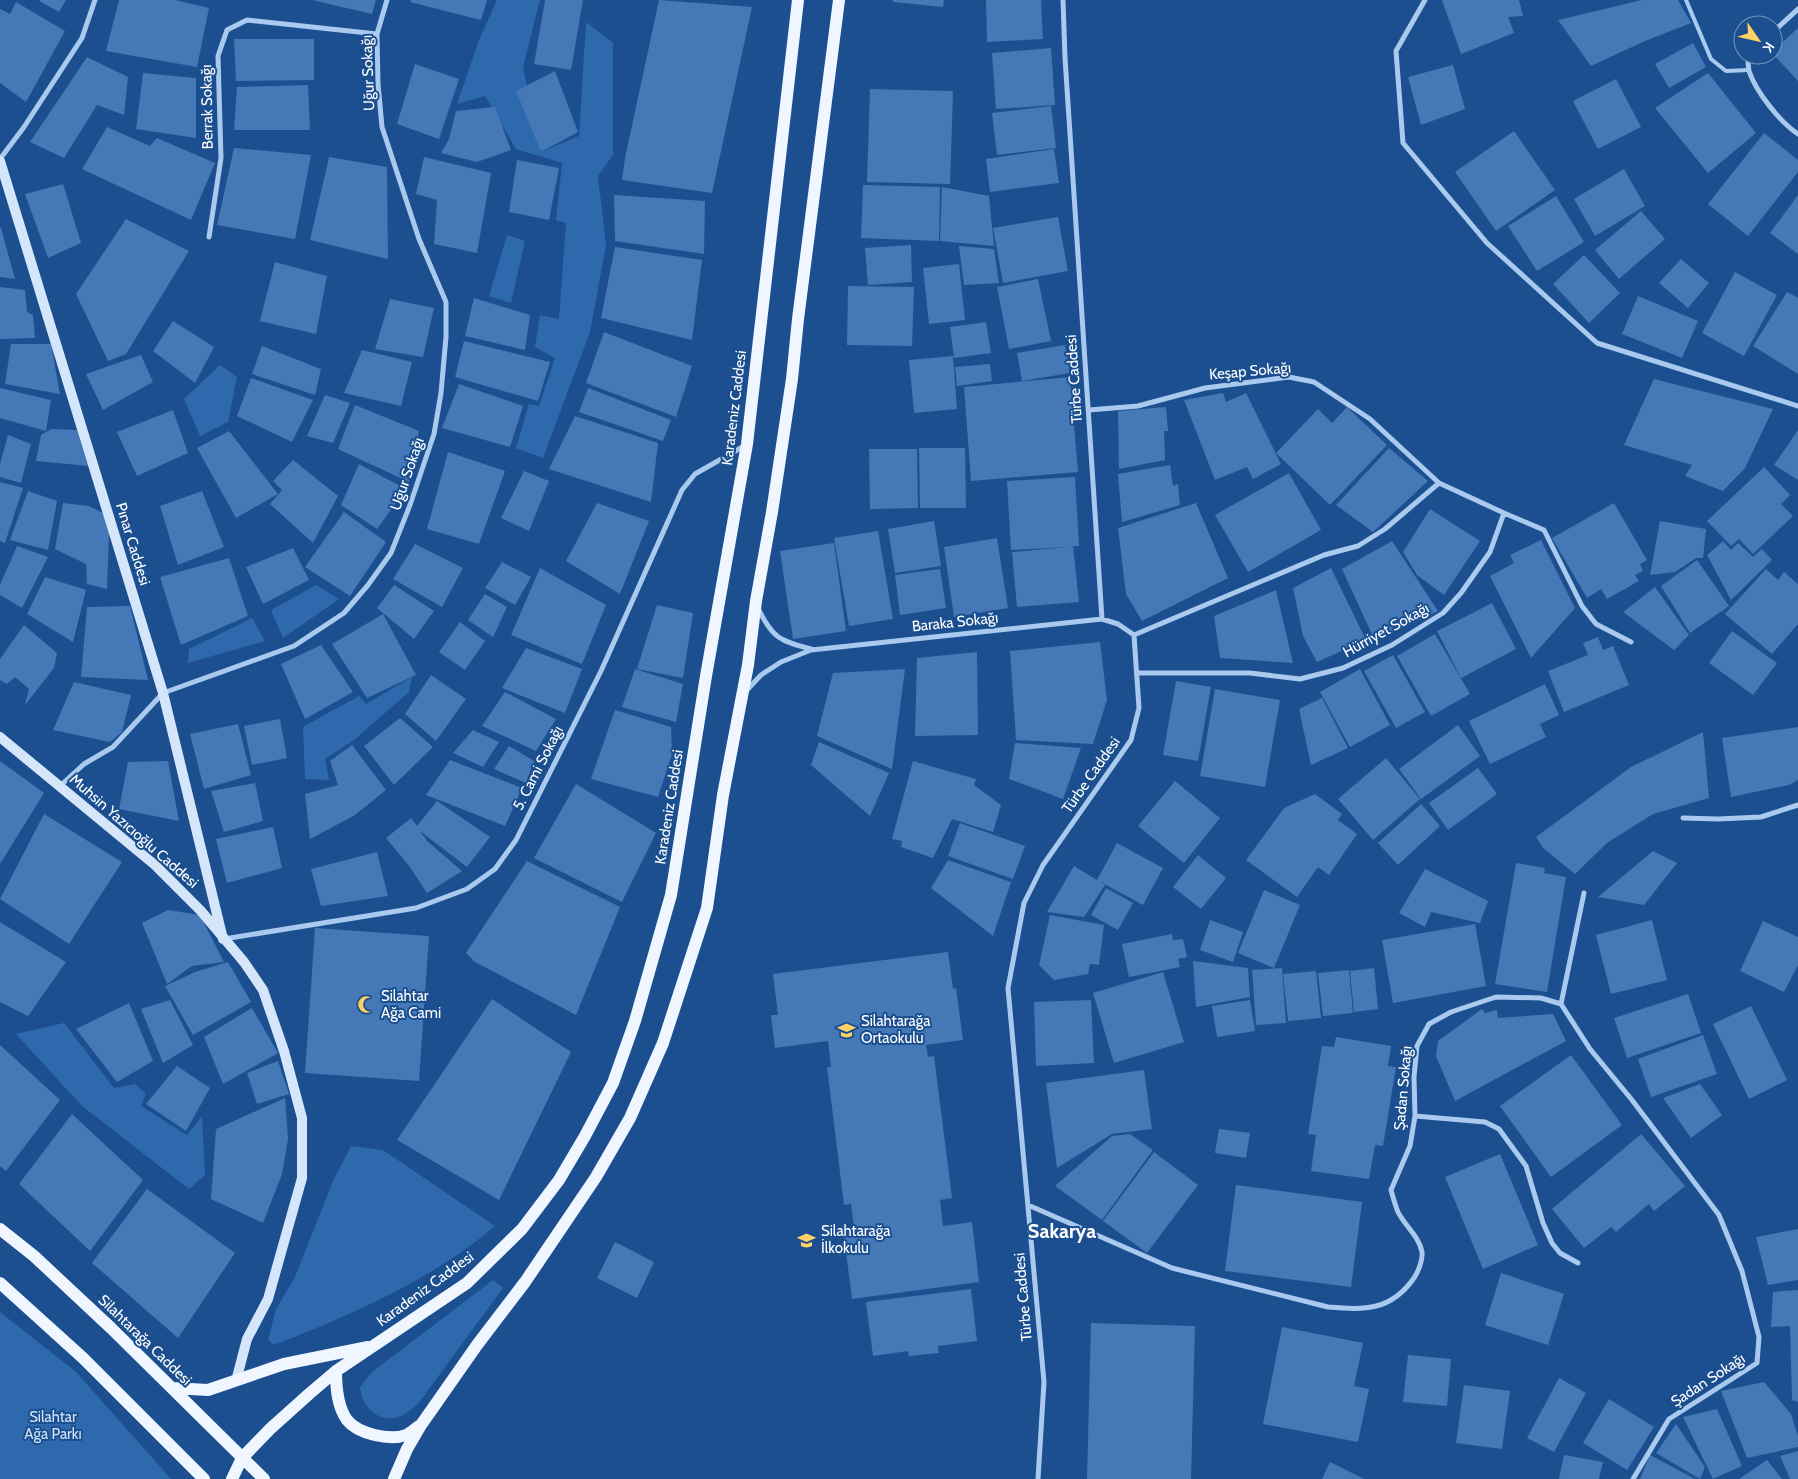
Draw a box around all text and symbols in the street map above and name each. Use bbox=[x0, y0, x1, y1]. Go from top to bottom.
north arrow bbox=[1733, 15, 1783, 65]
street label: Uğur Sokağı bbox=[358, 35, 378, 111]
text: K bbox=[1759, 39, 1779, 56]
street label: Berrak Sokağı bbox=[197, 64, 217, 150]
street label: Türbe Caddesi bbox=[1062, 334, 1086, 424]
street label: Karadeniz Caddesi bbox=[718, 349, 750, 467]
street label: Keşap Sokağı bbox=[1208, 358, 1292, 384]
street label: Uğur Sokağı bbox=[386, 435, 428, 513]
street label: Pınar Caddesi bbox=[112, 500, 154, 588]
street label: Hürriyet Sokağı bbox=[1340, 599, 1432, 661]
street label: Baraka Sokağı bbox=[911, 609, 999, 635]
street label: 5. Cami Sokağı bbox=[509, 723, 567, 813]
street label: Türbe Caddesi bbox=[1058, 733, 1124, 817]
street label: Karadeniz Caddesi bbox=[651, 748, 687, 866]
street label: Muhsin Yazıcıoğlu Caddesi bbox=[66, 770, 202, 892]
place label: Silahtar Ağa Cami bbox=[381, 987, 441, 1022]
mosque icon: Silahtar Ağa Cami bbox=[357, 995, 377, 1015]
place label: Silahtarağa Ortaokulu bbox=[861, 1012, 931, 1047]
school or university icon: Silahtarağa Ortaokulu bbox=[837, 1020, 857, 1040]
street label: Şadan Sokağı bbox=[1390, 1045, 1416, 1131]
district label: Sakarya bbox=[1028, 1219, 1096, 1243]
place label: Silahtarağa İlkokulu bbox=[821, 1222, 891, 1257]
school or university icon: Silahtarağa İlkokulu bbox=[797, 1230, 817, 1250]
street label: Karadeniz Caddesi bbox=[373, 1248, 477, 1330]
street label: Türbe Caddesi bbox=[1010, 1252, 1036, 1342]
street label: Silahtarağa Caddesi bbox=[95, 1291, 195, 1389]
street label: Şadan Sokağı bbox=[1668, 1349, 1748, 1411]
park label: Silahtar Ağa Parkı bbox=[24, 1408, 82, 1443]

